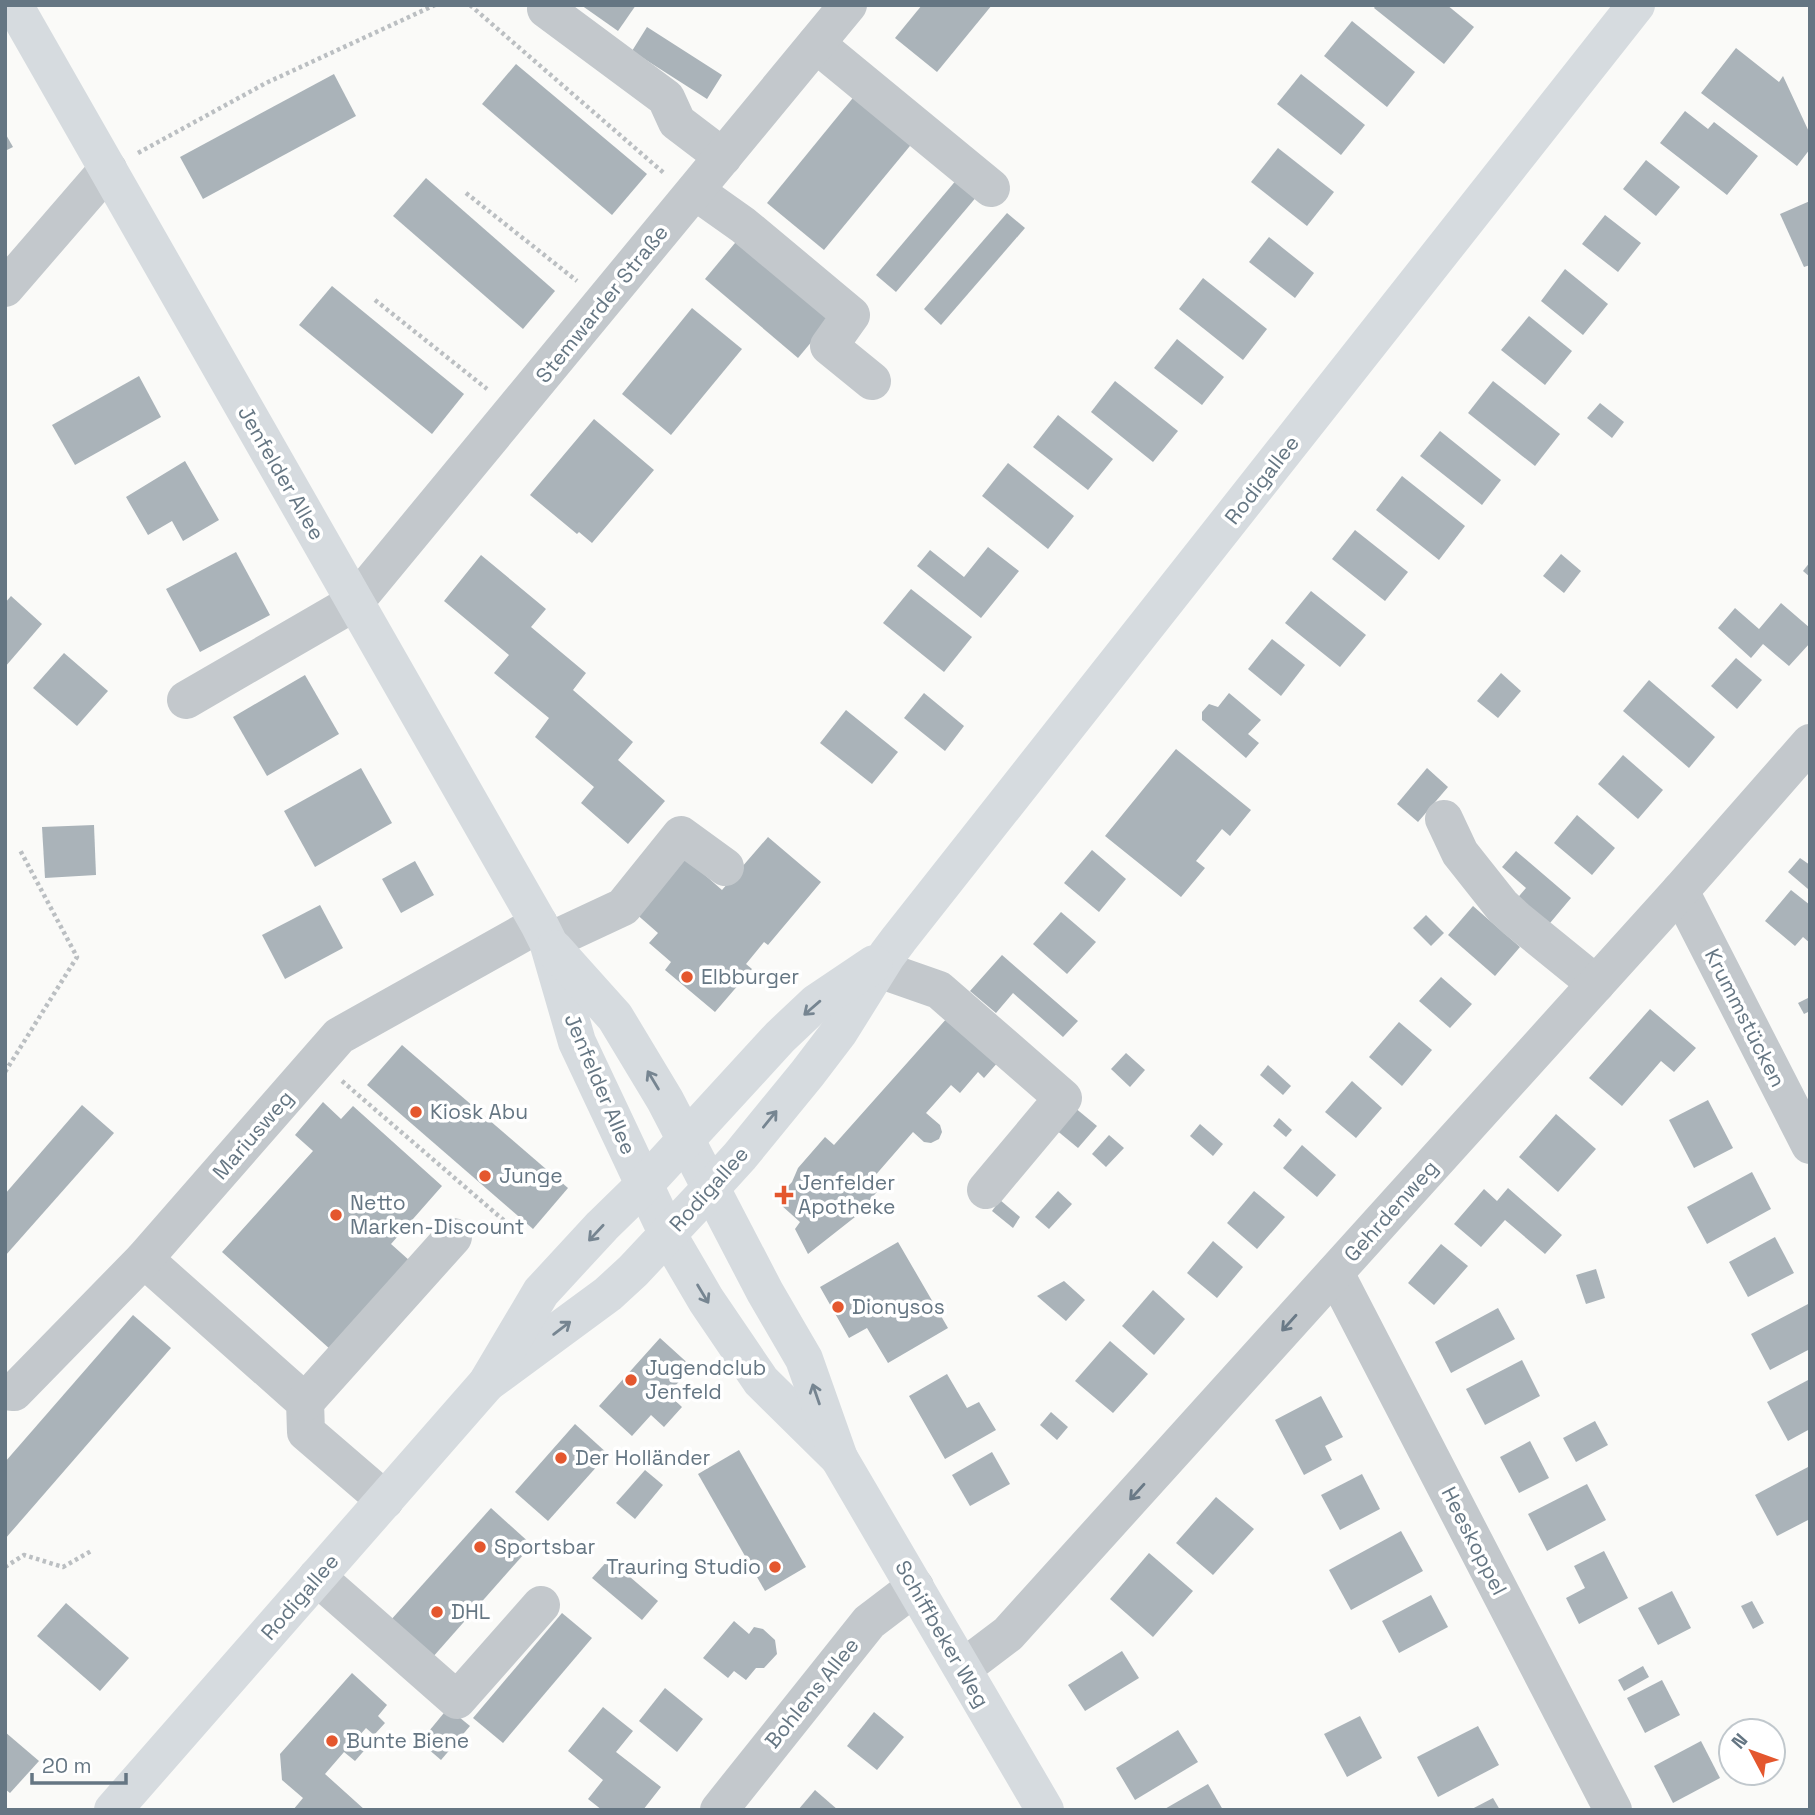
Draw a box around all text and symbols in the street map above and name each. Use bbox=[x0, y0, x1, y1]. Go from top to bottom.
street label: Stemwarder Straße bbox=[529, 219, 674, 388]
street label: Jenfelder Allee bbox=[232, 401, 331, 545]
street label: Rodigallee bbox=[1218, 430, 1305, 530]
street label: Krummstücken bbox=[1699, 944, 1792, 1091]
place label: Elbburger bbox=[701, 963, 799, 990]
marker: Elbburger bbox=[679, 969, 695, 985]
one-way arrow bbox=[803, 1000, 821, 1016]
street label: Jenfelder Allee bbox=[559, 1009, 642, 1158]
one-way arrow bbox=[645, 1071, 659, 1091]
street label: Mariusweg bbox=[206, 1084, 299, 1185]
place label: Kiosk Abu bbox=[430, 1098, 528, 1125]
marker: Kiosk Abu bbox=[408, 1104, 424, 1120]
one-way arrow bbox=[763, 1110, 778, 1128]
street label: Rodigallee bbox=[663, 1140, 754, 1237]
street label: Gehrdenweg bbox=[1338, 1154, 1443, 1267]
place label: Junge bbox=[499, 1162, 563, 1189]
marker: Junge bbox=[477, 1168, 493, 1184]
place label: Jenfelder Apotheke bbox=[798, 1169, 895, 1220]
marker: Jenfelder Apotheke bbox=[776, 1187, 792, 1203]
place label: Netto Marken-Discount bbox=[350, 1189, 525, 1240]
marker: Netto Marken-Discount bbox=[328, 1207, 344, 1223]
one-way arrow bbox=[587, 1224, 604, 1241]
one-way arrow bbox=[696, 1283, 710, 1303]
place label: Dionysos bbox=[852, 1293, 945, 1320]
marker: Dionysos bbox=[830, 1299, 846, 1315]
one-way arrow bbox=[1281, 1314, 1298, 1331]
one-way arrow bbox=[552, 1321, 571, 1336]
place label: Jugendclub Jenfeld bbox=[645, 1354, 766, 1405]
marker: Jugendclub Jenfeld bbox=[623, 1372, 639, 1388]
one-way arrow bbox=[809, 1383, 821, 1405]
place label: Der Holländer bbox=[575, 1444, 711, 1471]
marker: Der Holländer bbox=[553, 1450, 569, 1466]
street label: Heeskoppel bbox=[1436, 1482, 1513, 1599]
one-way arrow bbox=[1129, 1483, 1145, 1501]
place label: Sportsbar bbox=[494, 1533, 596, 1560]
marker: Sportsbar bbox=[472, 1539, 488, 1555]
street label: Rodigallee bbox=[255, 1548, 344, 1645]
place label: Trauring Studio bbox=[606, 1553, 761, 1580]
street label: Schiffbeker Weg bbox=[889, 1555, 996, 1712]
marker: Trauring Studio bbox=[767, 1559, 783, 1575]
place label: DHL bbox=[451, 1598, 490, 1625]
marker: DHL bbox=[429, 1604, 445, 1620]
street label: Bohlens Allee bbox=[759, 1632, 865, 1754]
north arrow bbox=[1717, 1717, 1787, 1787]
place label: Bunte Biene bbox=[346, 1727, 469, 1754]
text: N bbox=[1726, 1728, 1753, 1754]
marker: Bunte Biene bbox=[324, 1733, 340, 1749]
scale bar bbox=[32, 1742, 126, 1786]
text: 20 m bbox=[42, 1752, 92, 1779]

